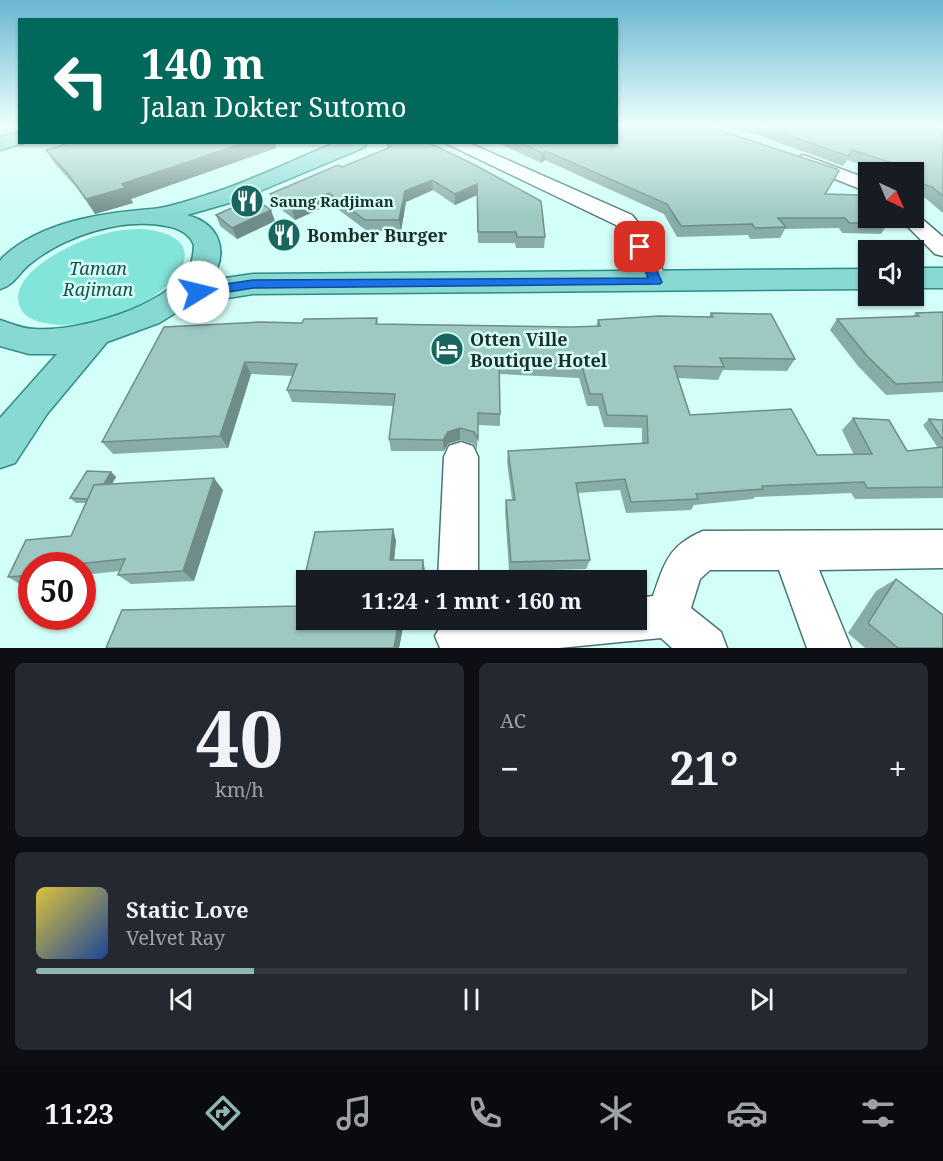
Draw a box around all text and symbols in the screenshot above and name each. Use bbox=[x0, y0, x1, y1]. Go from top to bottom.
text: 140 m bbox=[141, 34, 265, 91]
icon: left bbox=[42, 42, 120, 120]
text: Jalan Dokter Sutomo bbox=[141, 88, 407, 125]
north arrow bbox=[858, 162, 924, 228]
map controls bbox=[858, 162, 924, 306]
restaurant icon: Saung Radjiman bbox=[229, 183, 265, 219]
place label: Saung Radjiman bbox=[270, 191, 394, 211]
restaurant icon: Bomber Burger bbox=[266, 217, 302, 253]
pin bbox=[614, 221, 665, 272]
place label: Bomber Burger bbox=[307, 223, 448, 247]
icon: arrive bbox=[623, 230, 656, 263]
button: sound bbox=[858, 240, 924, 306]
park label: Taman Rajiman bbox=[62, 256, 133, 301]
position arrow bbox=[166, 260, 230, 324]
place label: Otten Ville Boutique Hotel bbox=[470, 327, 608, 372]
hotel icon: Otten Ville Boutique Hotel bbox=[429, 331, 465, 367]
speed limit sign: 50 bbox=[18, 552, 96, 630]
text: 11:24 · 1 mnt · 160 m bbox=[361, 585, 582, 615]
text: 40 bbox=[195, 684, 284, 790]
text: AC bbox=[500, 707, 526, 734]
text: 21° bbox=[669, 737, 738, 798]
text: − bbox=[500, 746, 519, 791]
text: + bbox=[889, 746, 907, 791]
text: km/h bbox=[215, 776, 264, 803]
text: Static Love bbox=[126, 894, 249, 924]
text: Velvet Ray bbox=[126, 924, 225, 951]
icon: previous bbox=[165, 983, 198, 1016]
icon: pause bbox=[455, 983, 488, 1016]
icon: next bbox=[745, 983, 778, 1016]
icon: directions bbox=[202, 1092, 244, 1134]
icon: music bbox=[333, 1092, 375, 1134]
icon: phone bbox=[464, 1092, 506, 1134]
icon: climate bbox=[595, 1092, 637, 1134]
icon: car bbox=[726, 1092, 768, 1134]
icon: filters bbox=[857, 1092, 899, 1134]
text: 11:23 bbox=[44, 1095, 114, 1132]

